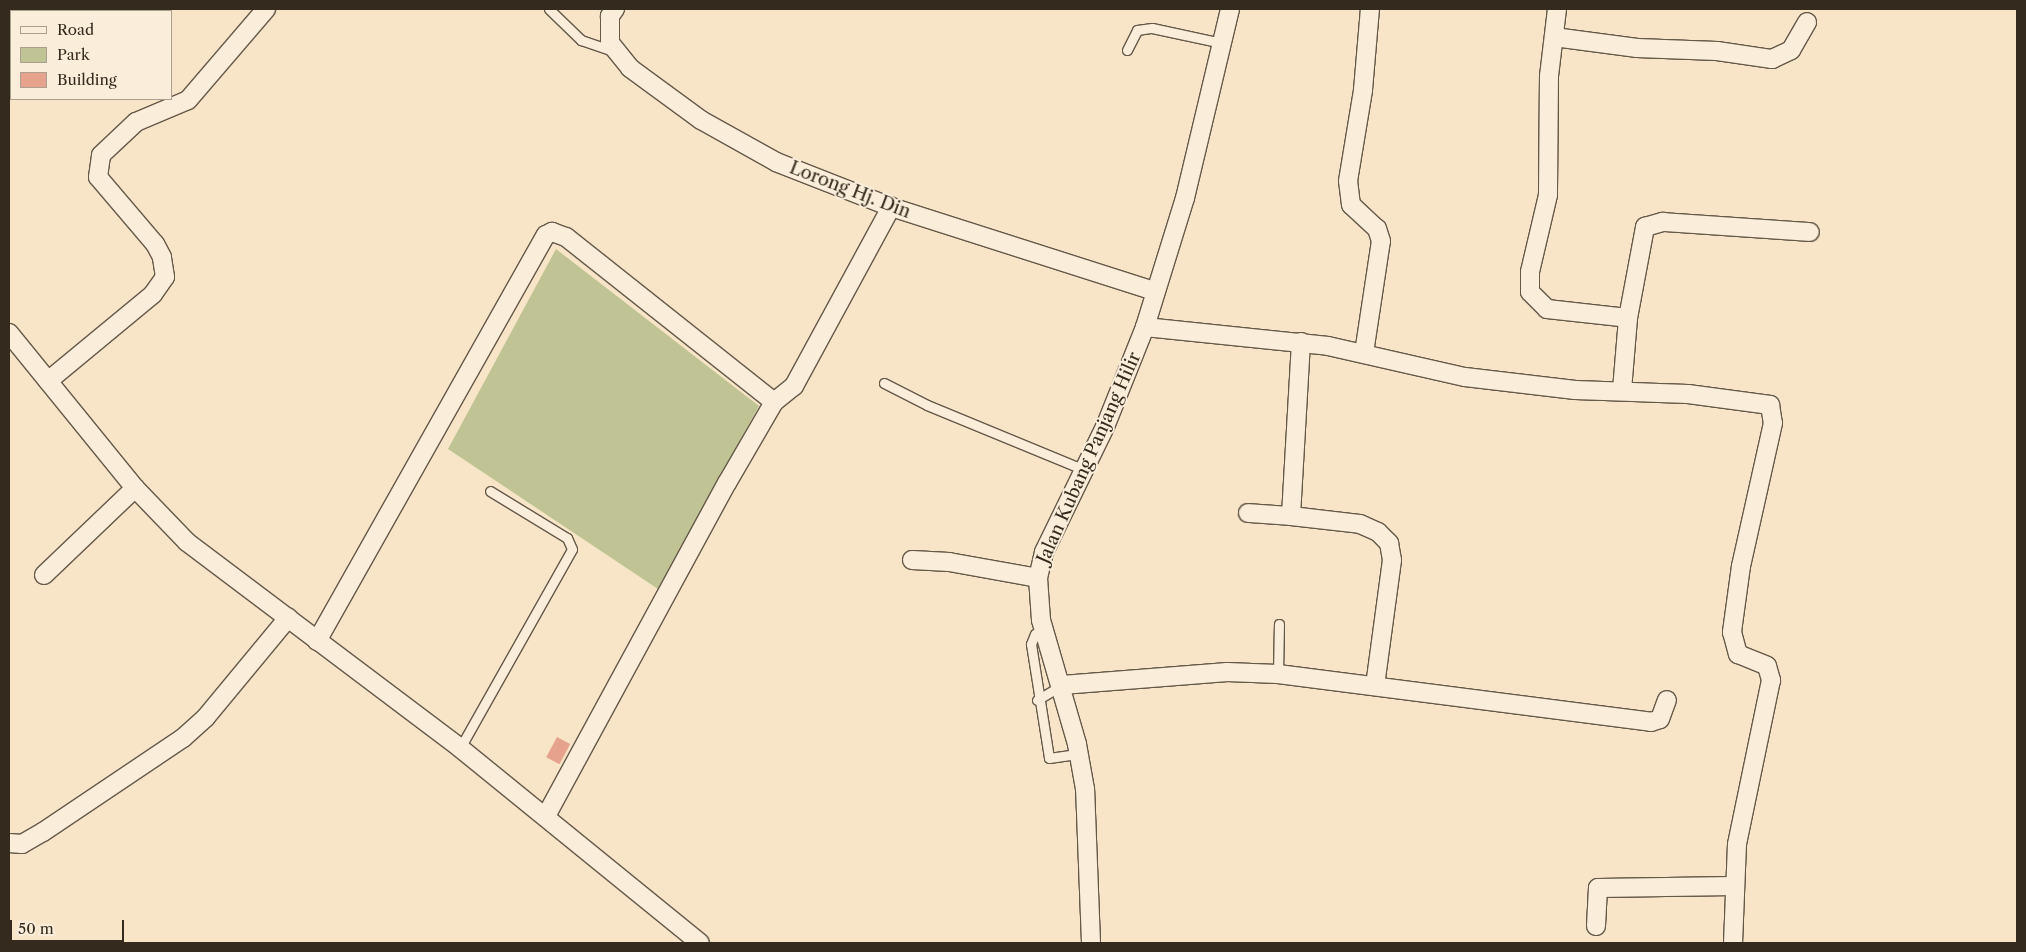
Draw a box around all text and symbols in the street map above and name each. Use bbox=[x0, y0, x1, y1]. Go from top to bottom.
legend bbox=[10, 10, 172, 100]
text: Road bbox=[57, 20, 94, 39]
text: Park bbox=[57, 45, 90, 64]
text: Building bbox=[57, 70, 117, 89]
street label: Lorong Hj. Din bbox=[786, 157, 914, 223]
street label: Jalan Kubang Panjang Hilir bbox=[1032, 349, 1146, 567]
scale bar bbox=[12, 910, 126, 942]
text: 50 m bbox=[18, 919, 54, 938]

